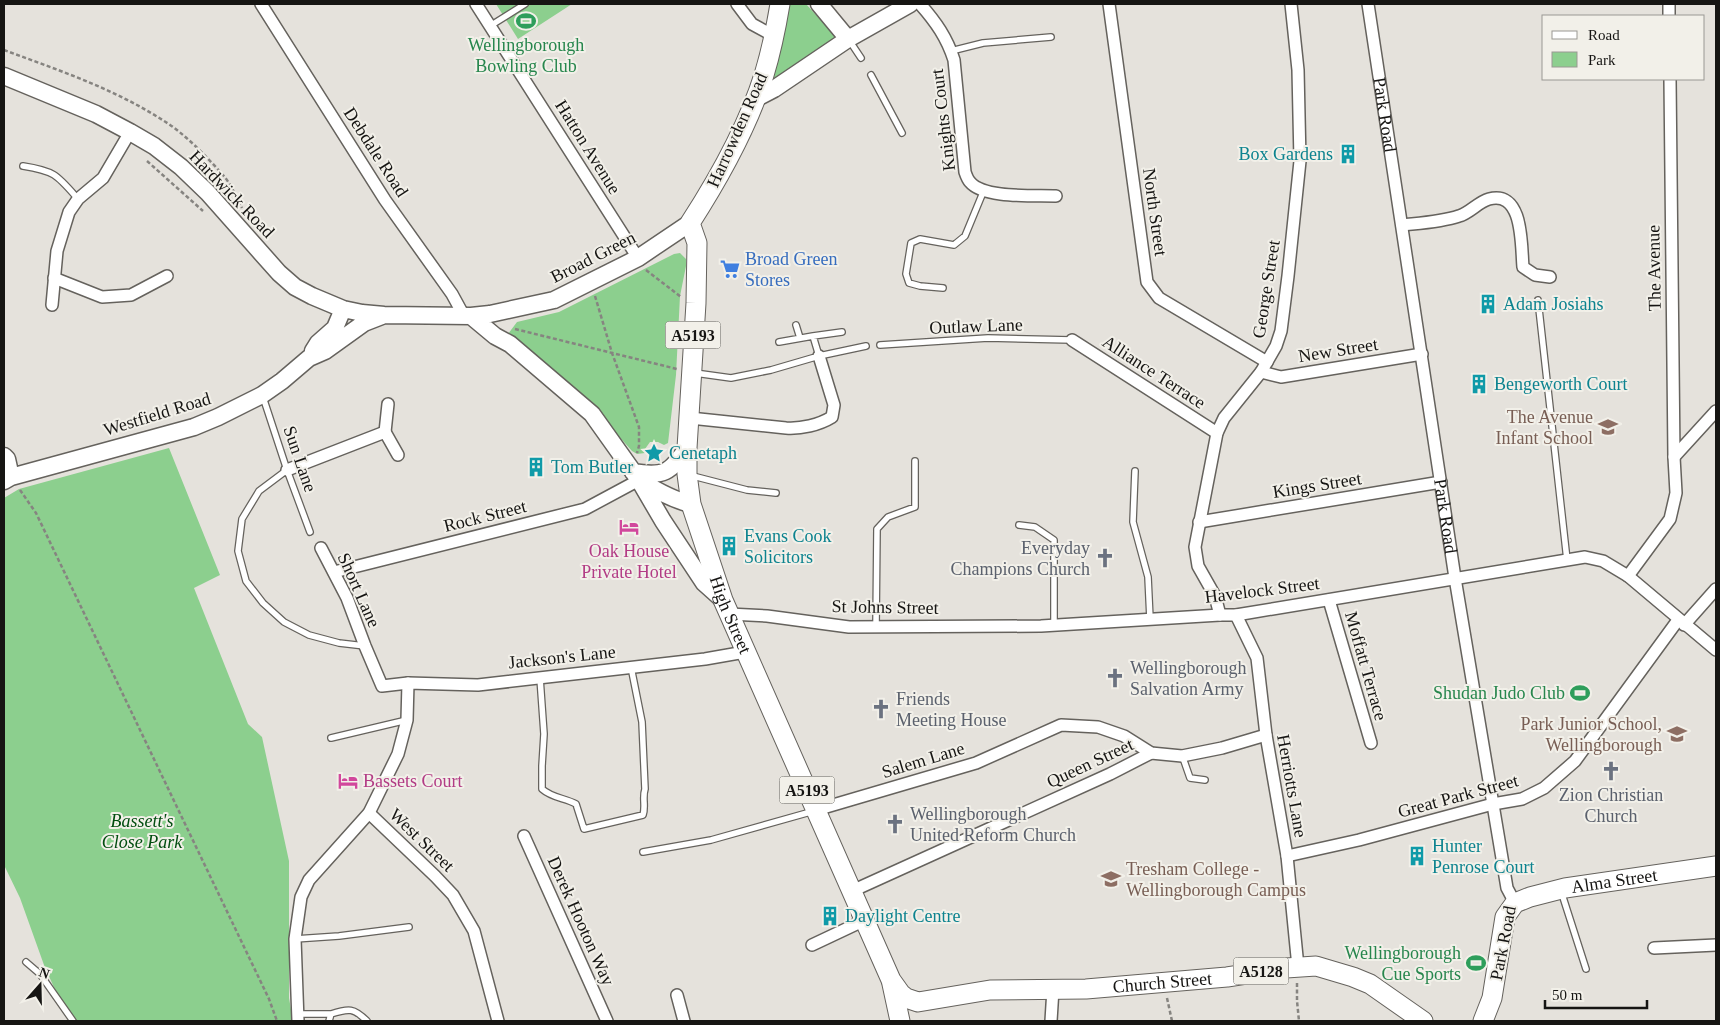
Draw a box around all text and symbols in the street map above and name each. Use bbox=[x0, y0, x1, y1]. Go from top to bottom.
sports icon: Wellingborough Bowling Club bbox=[515, 10, 537, 32]
legend bbox=[1542, 15, 1705, 80]
text: Road bbox=[1588, 27, 1620, 43]
place label: Wellingborough Bowling Club bbox=[468, 35, 584, 76]
text: Park bbox=[1588, 52, 1616, 68]
street label: Knights Court bbox=[927, 68, 959, 172]
street label: Harrowden Road bbox=[703, 70, 771, 190]
street label: Park Road bbox=[1369, 76, 1400, 154]
street label: Hatton Avenue bbox=[551, 96, 625, 198]
street label: Debdale Road bbox=[340, 104, 412, 200]
building icon: Box Gardens bbox=[1337, 143, 1359, 165]
place label: Box Gardens bbox=[1239, 144, 1333, 164]
street label: Hardwick Road bbox=[185, 146, 279, 242]
street label: North Street bbox=[1139, 167, 1171, 257]
street label: The Avenue bbox=[1643, 225, 1665, 311]
street label: Broad Green bbox=[547, 227, 639, 287]
street label: George Street bbox=[1248, 238, 1284, 340]
place label: Broad Green Stores bbox=[745, 249, 837, 290]
supermarket icon: Broad Green Stores bbox=[719, 258, 741, 280]
building icon: Adam Josiahs bbox=[1477, 293, 1499, 315]
place label: Adam Josiahs bbox=[1503, 294, 1604, 314]
street label: Outlaw Lane bbox=[929, 314, 1023, 338]
road number: A5193 bbox=[666, 322, 720, 348]
street label: Alliance Terrace bbox=[1099, 331, 1209, 413]
street label: New Street bbox=[1297, 334, 1379, 366]
building icon: Bengeworth Court bbox=[1468, 373, 1490, 395]
place label: Bengeworth Court bbox=[1494, 374, 1627, 394]
street label: Westfield Road bbox=[101, 388, 213, 440]
place label: The Avenue Infant School bbox=[1496, 407, 1593, 448]
school or university icon: The Avenue Infant School bbox=[1597, 416, 1619, 438]
street label: Sun Lane bbox=[279, 423, 321, 495]
place icon: Cenetaph bbox=[643, 442, 665, 464]
place label: Cenetaph bbox=[669, 443, 737, 463]
building icon: Tom Butler bbox=[525, 456, 547, 478]
place label: Tom Butler bbox=[551, 457, 633, 477]
street label: Kings Street bbox=[1271, 468, 1363, 502]
street label: Park Road bbox=[1430, 477, 1461, 555]
street label: Rock Street bbox=[442, 496, 528, 536]
hotel icon: Oak House Private Hotel bbox=[618, 516, 640, 538]
place label: Evans Cook Solicitors bbox=[744, 526, 832, 567]
building icon: Evans Cook Solicitors bbox=[718, 535, 740, 557]
place label: Everyday Champions Church bbox=[951, 538, 1090, 579]
place label: Oak House Private Hotel bbox=[581, 541, 677, 582]
church icon: Everyday Champions Church bbox=[1094, 547, 1116, 569]
street label: Short Lane bbox=[334, 550, 384, 630]
street label: High Street bbox=[706, 573, 755, 657]
street label: Havelock Street bbox=[1203, 573, 1321, 607]
street label: St Johns Street bbox=[831, 596, 939, 618]
street label: Moffatt Terrace bbox=[1341, 609, 1391, 723]
street label: Jackson's Lane bbox=[507, 641, 617, 673]
place label: Wellingborough Salvation Army bbox=[1130, 658, 1247, 699]
church icon: Wellingborough Salvation Army bbox=[1104, 667, 1126, 689]
sports icon: Shudan Judo Club bbox=[1569, 682, 1591, 704]
place label: Shudan Judo Club bbox=[1433, 683, 1565, 703]
place label: Friends Meeting House bbox=[896, 689, 1006, 730]
church icon: Friends Meeting House bbox=[870, 698, 892, 720]
place label: Park Junior School, Wellingborough bbox=[1521, 714, 1662, 755]
school or university icon: Park Junior School, Wellingborough bbox=[1666, 723, 1688, 745]
street label: Herriotts Lane bbox=[1273, 733, 1311, 839]
street label: Queen Street bbox=[1043, 734, 1137, 792]
street label: Salem Lane bbox=[879, 738, 967, 782]
church icon: Zion Christian Church bbox=[1600, 760, 1622, 782]
hotel icon: Bassets Court bbox=[337, 770, 359, 792]
street label: Great Park Street bbox=[1396, 770, 1520, 822]
place label: Bassets Court bbox=[363, 771, 463, 791]
road number: A5193 bbox=[780, 776, 834, 804]
place label: Zion Christian Church bbox=[1559, 785, 1663, 826]
street label: West Street bbox=[386, 804, 458, 876]
place label: Wellingborough United Reform Church bbox=[910, 804, 1076, 845]
park label: Bassett's Close Park bbox=[102, 811, 183, 852]
church icon: Wellingborough United Reform Church bbox=[884, 813, 906, 835]
place label: Hunter Penrose Court bbox=[1432, 836, 1535, 877]
building icon: Hunter Penrose Court bbox=[1406, 845, 1428, 867]
street label: Derek Hooton Way bbox=[544, 853, 618, 989]
place label: Tresham College - Wellingborough Campus bbox=[1126, 859, 1306, 900]
street label: Alma Street bbox=[1570, 865, 1659, 897]
school or university icon: Tresham College - Wellingborough Campus bbox=[1100, 868, 1122, 890]
street label: Park Road bbox=[1486, 904, 1520, 982]
building icon: Daylight Centre bbox=[819, 905, 841, 927]
place label: Daylight Centre bbox=[845, 906, 960, 926]
place label: Wellingborough Cue Sports bbox=[1344, 943, 1461, 984]
sports icon: Wellingborough Cue Sports bbox=[1465, 952, 1487, 974]
road number: A5128 bbox=[1234, 958, 1288, 984]
north arrow bbox=[15, 960, 65, 1010]
text: N bbox=[37, 964, 52, 982]
street label: Church Street bbox=[1112, 968, 1213, 997]
scale bar bbox=[1545, 978, 1648, 1010]
text: 50 m bbox=[1552, 987, 1583, 1003]

